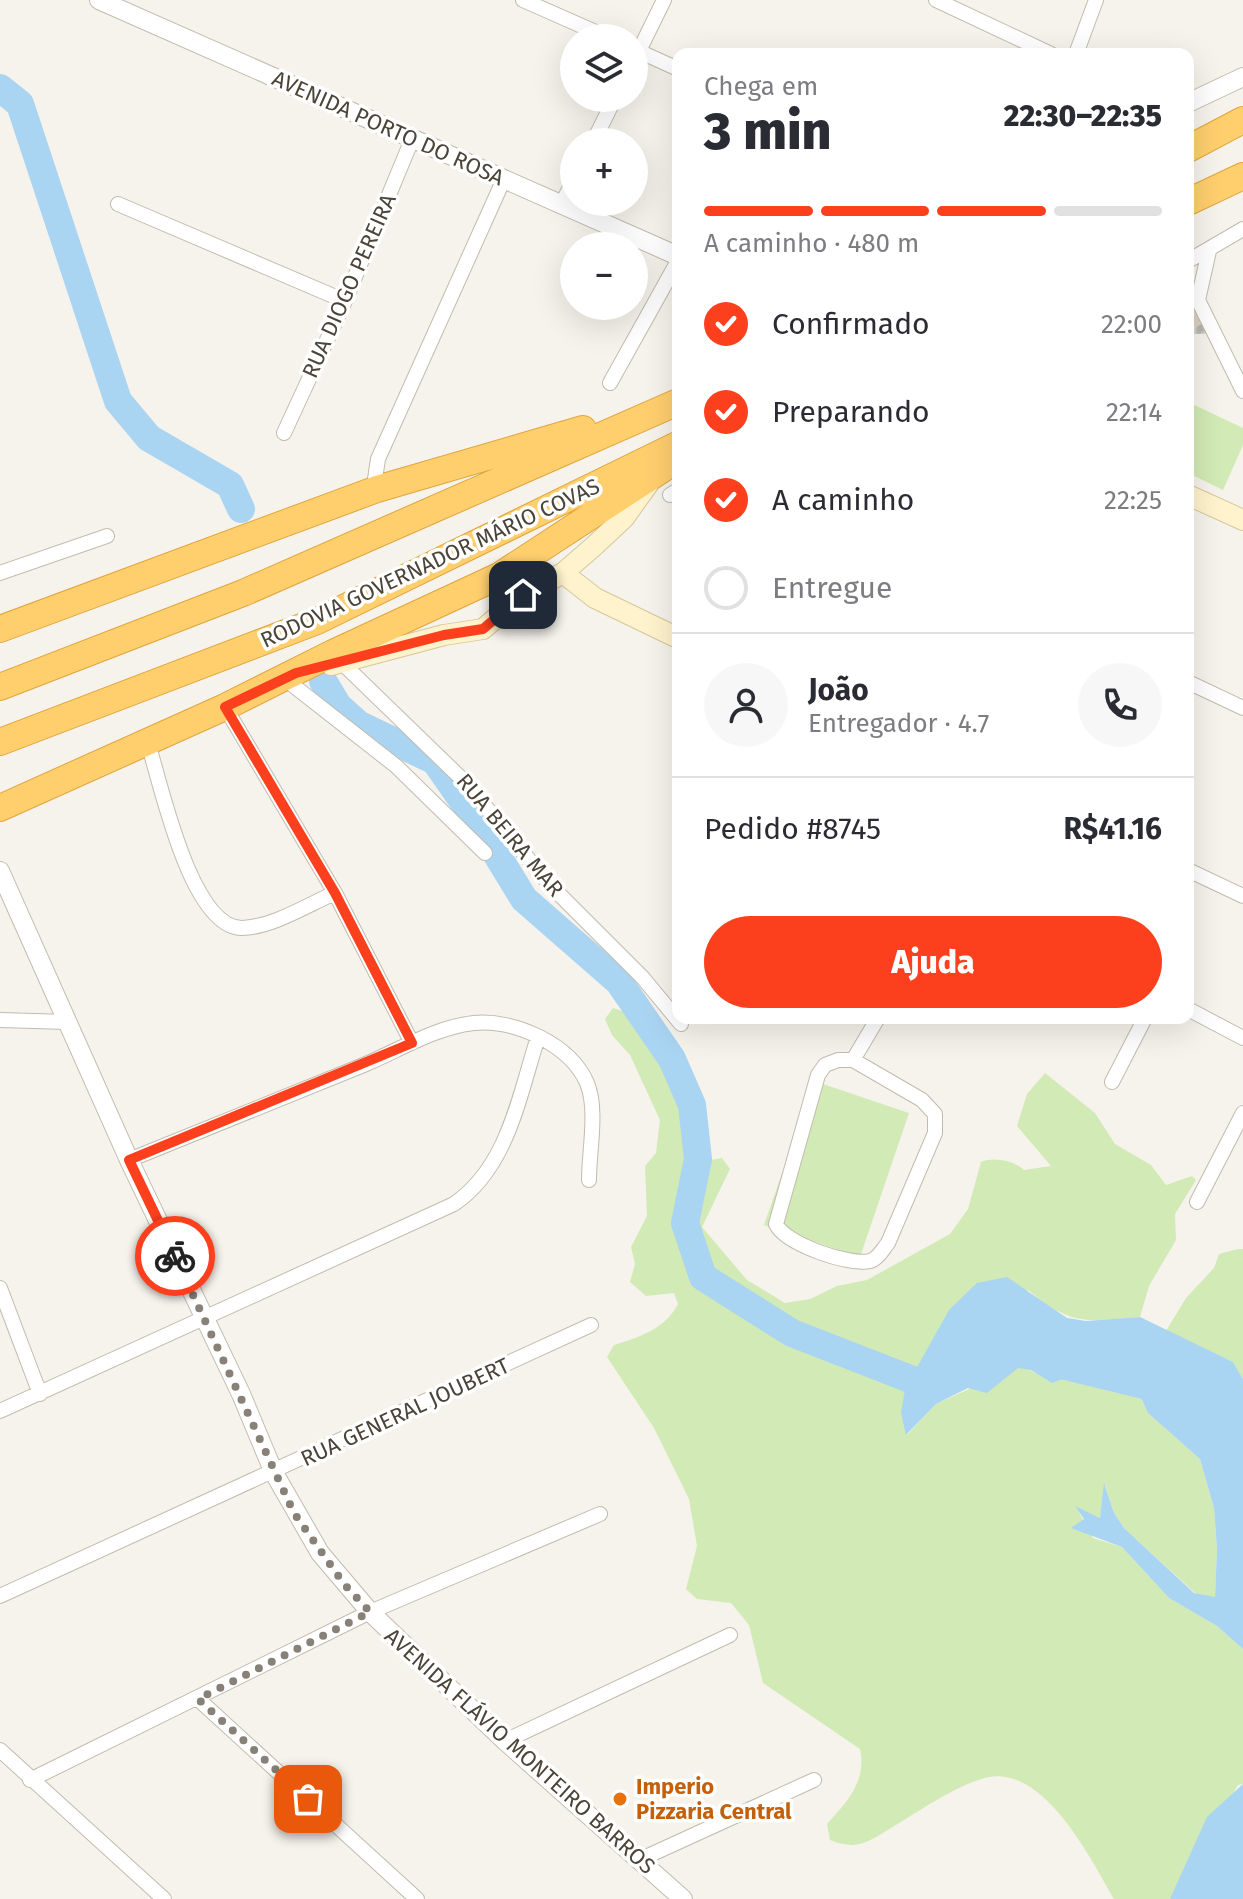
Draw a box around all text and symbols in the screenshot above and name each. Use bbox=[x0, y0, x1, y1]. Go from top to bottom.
map controls bbox=[560, 24, 648, 320]
button: layers bbox=[560, 24, 648, 112]
street label: AVENIDA PORTO DO ROSA bbox=[268, 65, 508, 191]
text: Chega em bbox=[704, 71, 818, 102]
text: 22:30–22:35 bbox=[1004, 98, 1162, 134]
text: 3 min bbox=[704, 100, 832, 163]
button: + bbox=[560, 128, 648, 216]
street label: RUA DIOGO PEREIRA bbox=[296, 189, 402, 382]
text: A caminho · 480 m bbox=[704, 228, 919, 259]
button: − bbox=[560, 232, 648, 320]
icon: check bbox=[704, 302, 748, 346]
text: Confirmado bbox=[772, 306, 930, 342]
text: 22:00 bbox=[1101, 309, 1162, 340]
icon: check bbox=[704, 390, 748, 434]
text: Preparando bbox=[772, 394, 930, 430]
text: 22:14 bbox=[1106, 397, 1162, 428]
street label: RODOVIA GOVERNADOR MÁRIO COVAS bbox=[256, 472, 604, 654]
icon: check bbox=[704, 478, 748, 522]
text: A caminho bbox=[772, 482, 914, 518]
text: 22:25 bbox=[1104, 485, 1162, 516]
pin bbox=[489, 561, 557, 629]
text: Entregue bbox=[772, 570, 892, 606]
icon: home bbox=[501, 573, 545, 617]
button: person bbox=[704, 663, 788, 747]
button: phone bbox=[1078, 663, 1162, 747]
text: João bbox=[808, 672, 869, 708]
text: Entregador · 4.7 bbox=[808, 708, 989, 739]
street label: RUA BEIRA MAR bbox=[451, 768, 569, 902]
text: Pedido #8745 bbox=[704, 811, 881, 847]
text: R$41.16 bbox=[1064, 811, 1162, 847]
button: Ajuda bbox=[704, 916, 1162, 1008]
courier bbox=[135, 1216, 215, 1296]
icon: bike bbox=[153, 1234, 197, 1278]
street label: RUA GENERAL JOUBERT bbox=[296, 1352, 514, 1472]
street label: AVENIDA FLÁVIO MONTEIRO BARROS bbox=[379, 1622, 661, 1880]
pin bbox=[274, 1765, 342, 1833]
place label: Imperio Pizzaria Central bbox=[636, 1773, 792, 1825]
icon: bag bbox=[286, 1777, 330, 1821]
marker: Imperio Pizzaria Central bbox=[611, 1790, 629, 1808]

